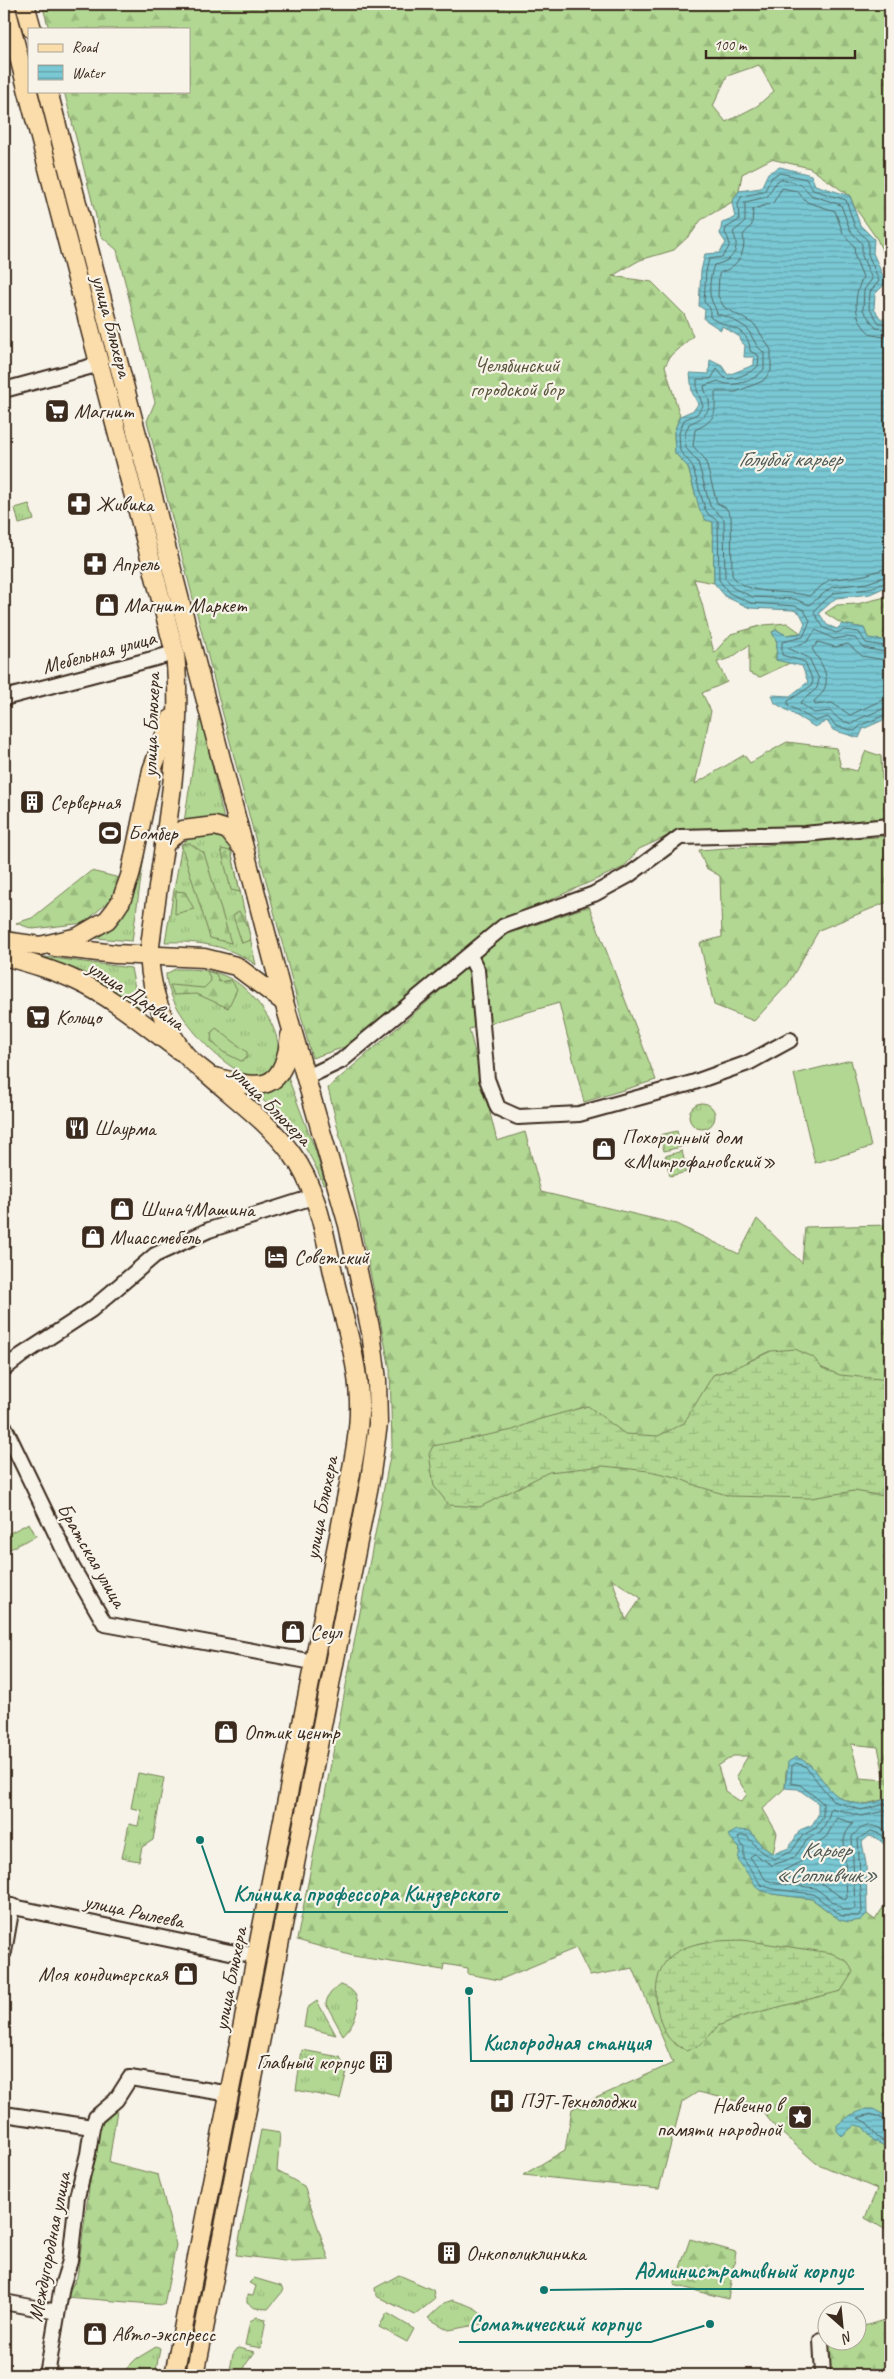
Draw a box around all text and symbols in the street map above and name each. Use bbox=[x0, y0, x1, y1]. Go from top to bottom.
legend bbox=[28, 28, 190, 92]
scale bar bbox=[706, 28, 855, 60]
text: 100 m bbox=[714, 36, 748, 55]
text: Road bbox=[72, 38, 99, 57]
text: Water bbox=[72, 64, 106, 83]
street label: улица Блюхера bbox=[85, 270, 139, 382]
park label: Челябинский городской бор bbox=[470, 352, 565, 402]
supermarket icon: Магнит bbox=[44, 398, 70, 424]
place label: Магнит bbox=[74, 398, 135, 424]
water label: Голубой карьер bbox=[738, 445, 844, 473]
pharmacy icon: Живика bbox=[66, 491, 92, 517]
place label: Живика bbox=[96, 491, 155, 517]
pharmacy icon: Апрель bbox=[82, 551, 108, 577]
place label: Апрель bbox=[112, 551, 160, 577]
shop icon: Магнит Маркет bbox=[94, 592, 120, 618]
place label: Магнит Маркет bbox=[124, 592, 248, 618]
street label: Мебельная улица bbox=[39, 624, 160, 680]
street label: улица Блюхера bbox=[136, 670, 166, 780]
building icon: Серверная bbox=[19, 789, 45, 815]
place label: Серверная bbox=[50, 789, 122, 815]
sports icon: Бомбер bbox=[97, 820, 123, 846]
place label: Бомбер bbox=[128, 820, 180, 846]
street label: улица Дарвина bbox=[81, 953, 191, 1037]
supermarket icon: Кольцо bbox=[25, 1004, 51, 1030]
place label: Кольцо bbox=[56, 1004, 104, 1030]
street label: улица Блюхера bbox=[223, 1057, 319, 1153]
restaurant icon: Шаурма bbox=[64, 1115, 90, 1141]
place label: Шаурма bbox=[94, 1115, 158, 1141]
place label: Похоронный дом «Митрофановский» bbox=[622, 1124, 776, 1174]
shop icon: Похоронный дом «Митрофановский» bbox=[591, 1136, 617, 1162]
shop icon: Шина4Машина bbox=[109, 1196, 135, 1222]
place label: Шина4Машина bbox=[140, 1196, 257, 1222]
shop icon: Миассмебель bbox=[80, 1224, 106, 1250]
place label: Миассмебель bbox=[110, 1224, 201, 1250]
hotel icon: Советский bbox=[263, 1244, 289, 1270]
place label: Советский bbox=[294, 1244, 370, 1270]
street label: улица Блюхера bbox=[298, 1452, 344, 1564]
street label: Братская улица bbox=[52, 1498, 134, 1614]
shop icon: Сеул bbox=[280, 1619, 306, 1645]
place label: Сеул bbox=[310, 1619, 343, 1645]
shop icon: Оптик центр bbox=[213, 1719, 239, 1745]
place label: Оптик центр bbox=[244, 1719, 341, 1745]
water label: Карьер «Сопливчик» bbox=[775, 1836, 878, 1889]
callout: Клиника профессора Кинзерского bbox=[225, 1875, 508, 1912]
text: Клиника профессора Кинзерского bbox=[233, 1880, 501, 1909]
street label: улица Рылеева bbox=[80, 1887, 188, 1935]
street label: улица Блюхера bbox=[207, 1923, 253, 2035]
place label: Моя кондитерская bbox=[38, 1961, 169, 1987]
shop icon: Моя кондитерская bbox=[173, 1961, 199, 1987]
callout: Кислородная станция bbox=[471, 2024, 663, 2061]
text: Кислородная станция bbox=[483, 2029, 653, 2057]
place label: Главный корпус bbox=[257, 2049, 366, 2075]
building icon: Главный корпус bbox=[368, 2049, 394, 2075]
hospital icon: ПЭТ-Технолоджи bbox=[489, 2088, 515, 2114]
place label: ПЭТ-Технолоджи bbox=[520, 2088, 637, 2114]
place label: Навечно в памяти народной bbox=[657, 2092, 787, 2142]
place icon: Навечно в памяти народной bbox=[787, 2104, 813, 2130]
street label: Междугородная улица bbox=[22, 2168, 77, 2324]
building icon: Онкополиклиника bbox=[436, 2240, 462, 2266]
place label: Онкополиклиника bbox=[466, 2240, 588, 2266]
callout: Административный корпус bbox=[625, 2252, 864, 2289]
text: Административный корпус bbox=[634, 2257, 855, 2285]
north arrow bbox=[816, 2302, 866, 2352]
callout: Соматический корпус bbox=[459, 2305, 651, 2342]
text: Соматический корпус bbox=[469, 2310, 642, 2338]
shop icon: Авто-экспресс bbox=[82, 2321, 108, 2347]
place label: Авто-экспресс bbox=[112, 2321, 217, 2347]
text: N bbox=[838, 2328, 855, 2348]

